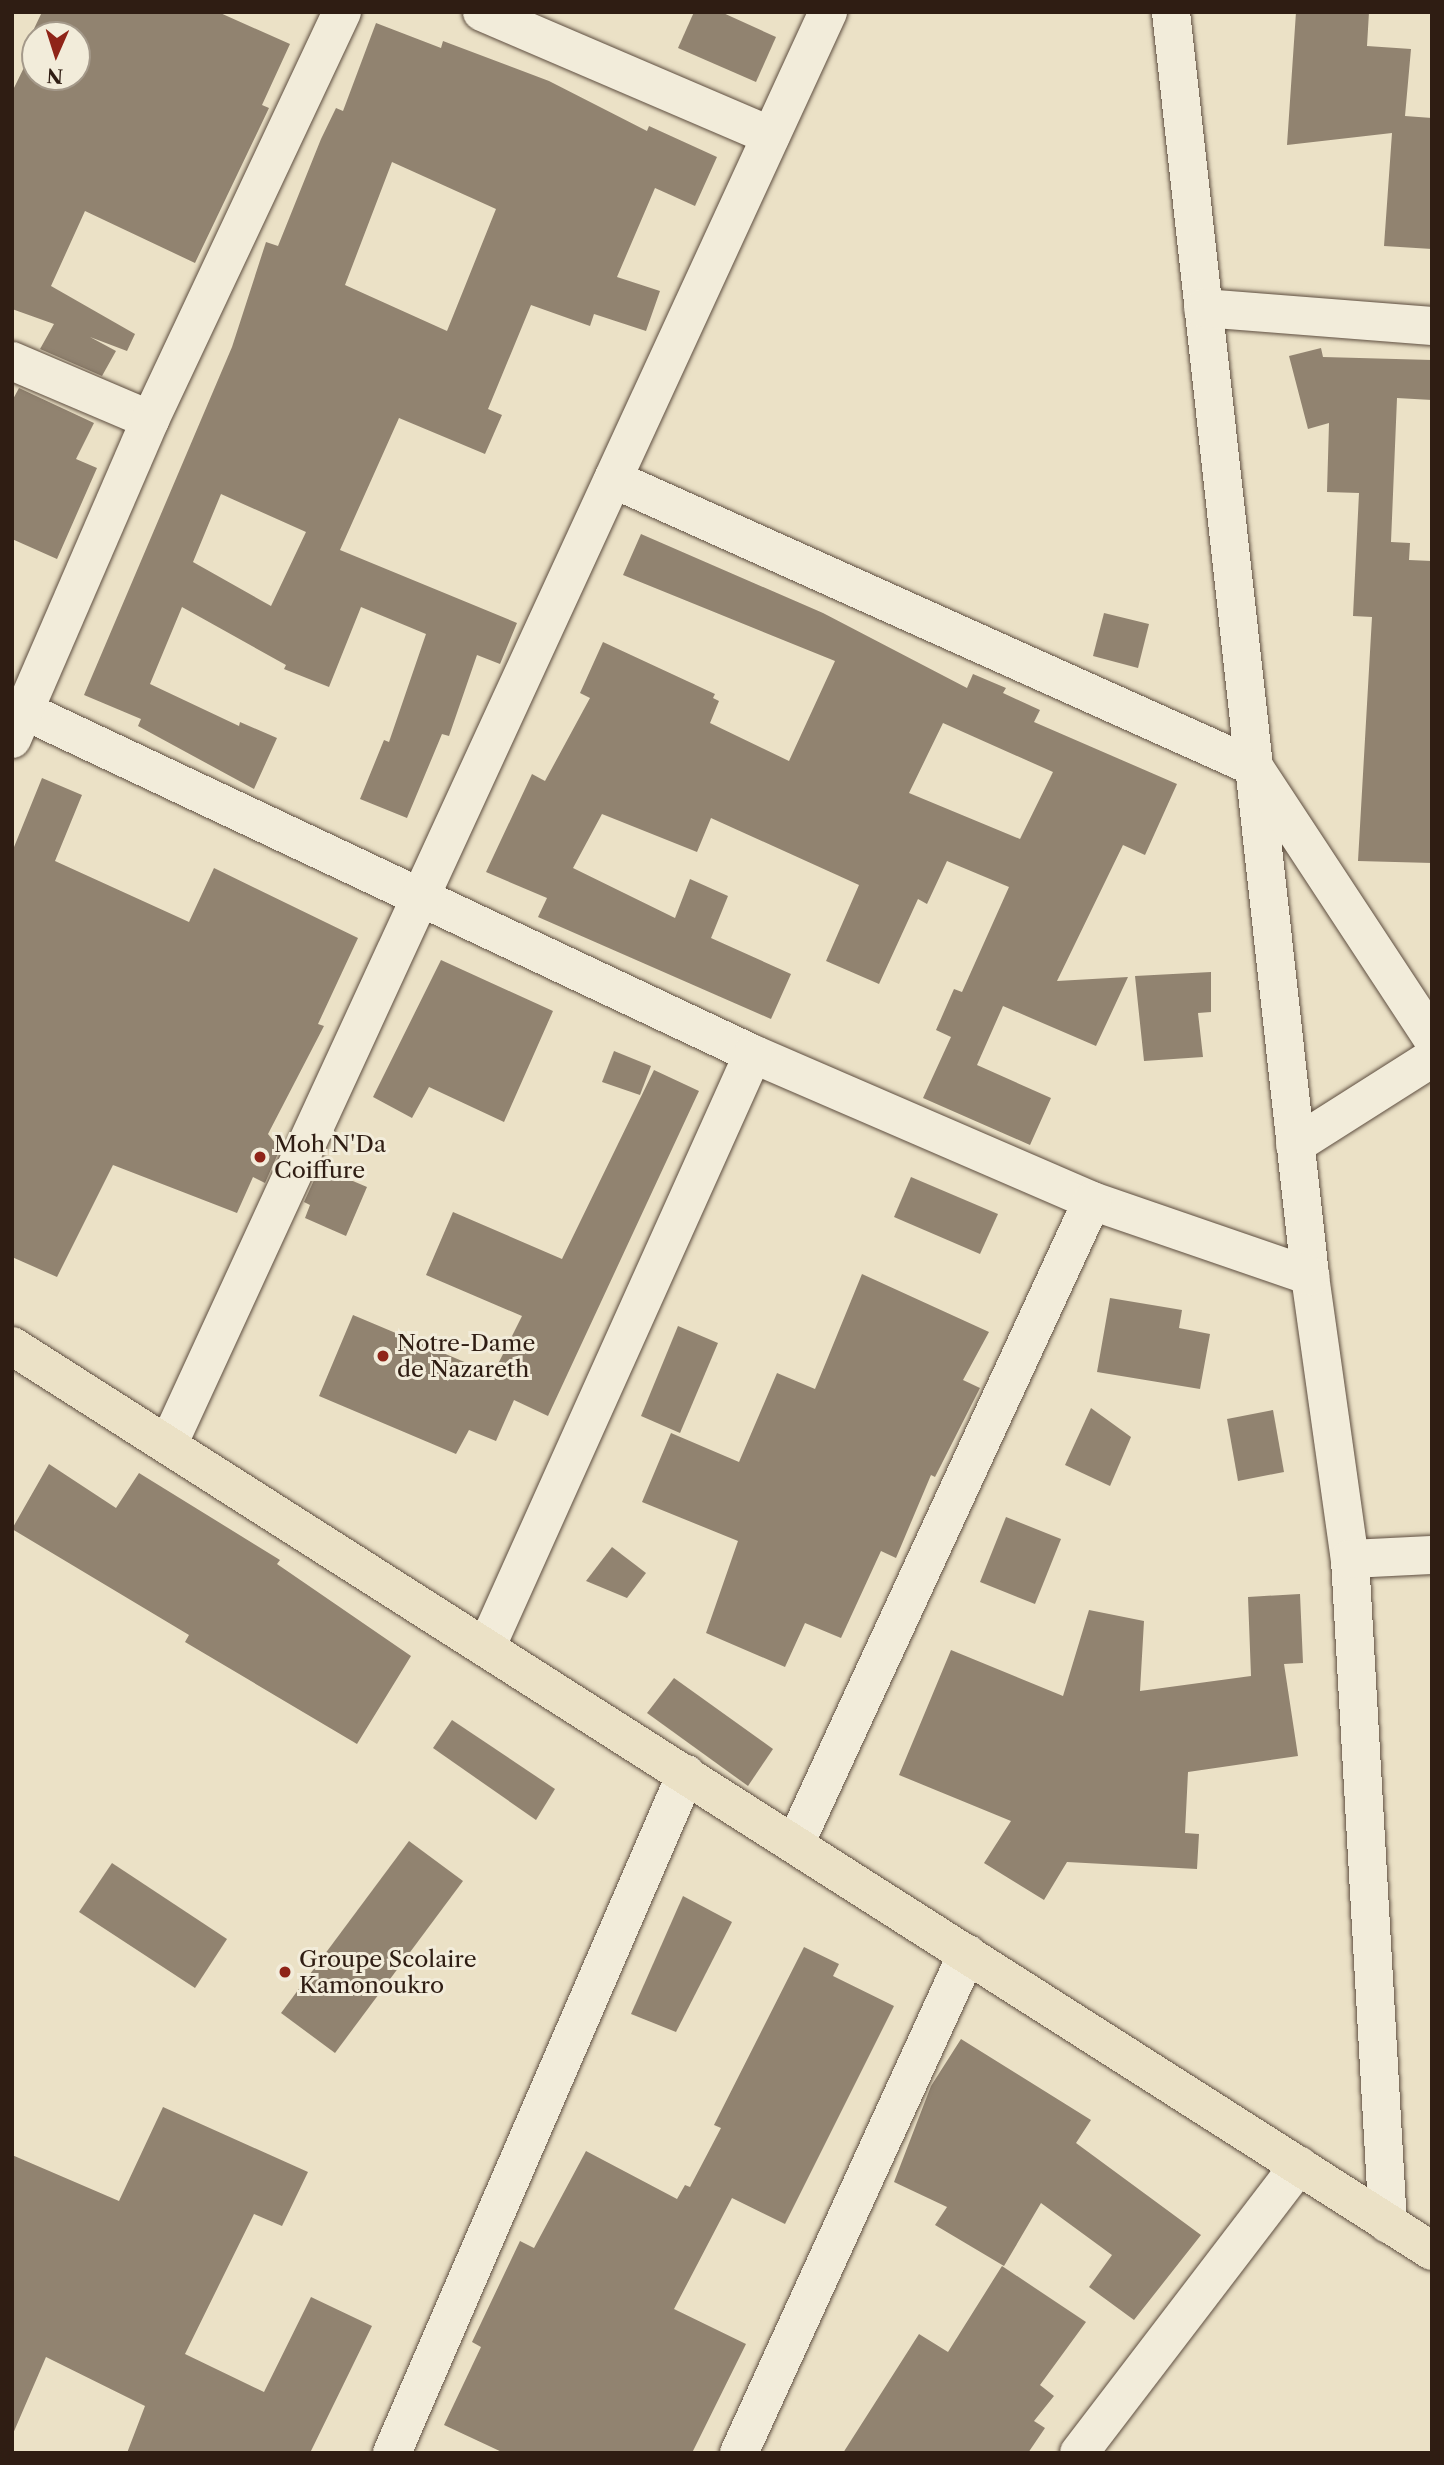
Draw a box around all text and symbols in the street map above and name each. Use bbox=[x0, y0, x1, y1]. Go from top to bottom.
north arrow bbox=[21, 21, 91, 91]
text: N bbox=[46, 64, 64, 87]
place label: Moh N'Da Coiffure bbox=[274, 1130, 386, 1184]
marker: Moh N'Da Coiffure bbox=[252, 1149, 268, 1165]
place label: Notre-Dame de Nazareth bbox=[397, 1329, 535, 1383]
marker: Notre-Dame de Nazareth bbox=[375, 1348, 391, 1364]
place label: Groupe Scolaire Kamonoukro bbox=[299, 1945, 477, 1999]
marker: Groupe Scolaire Kamonoukro bbox=[277, 1964, 293, 1980]

